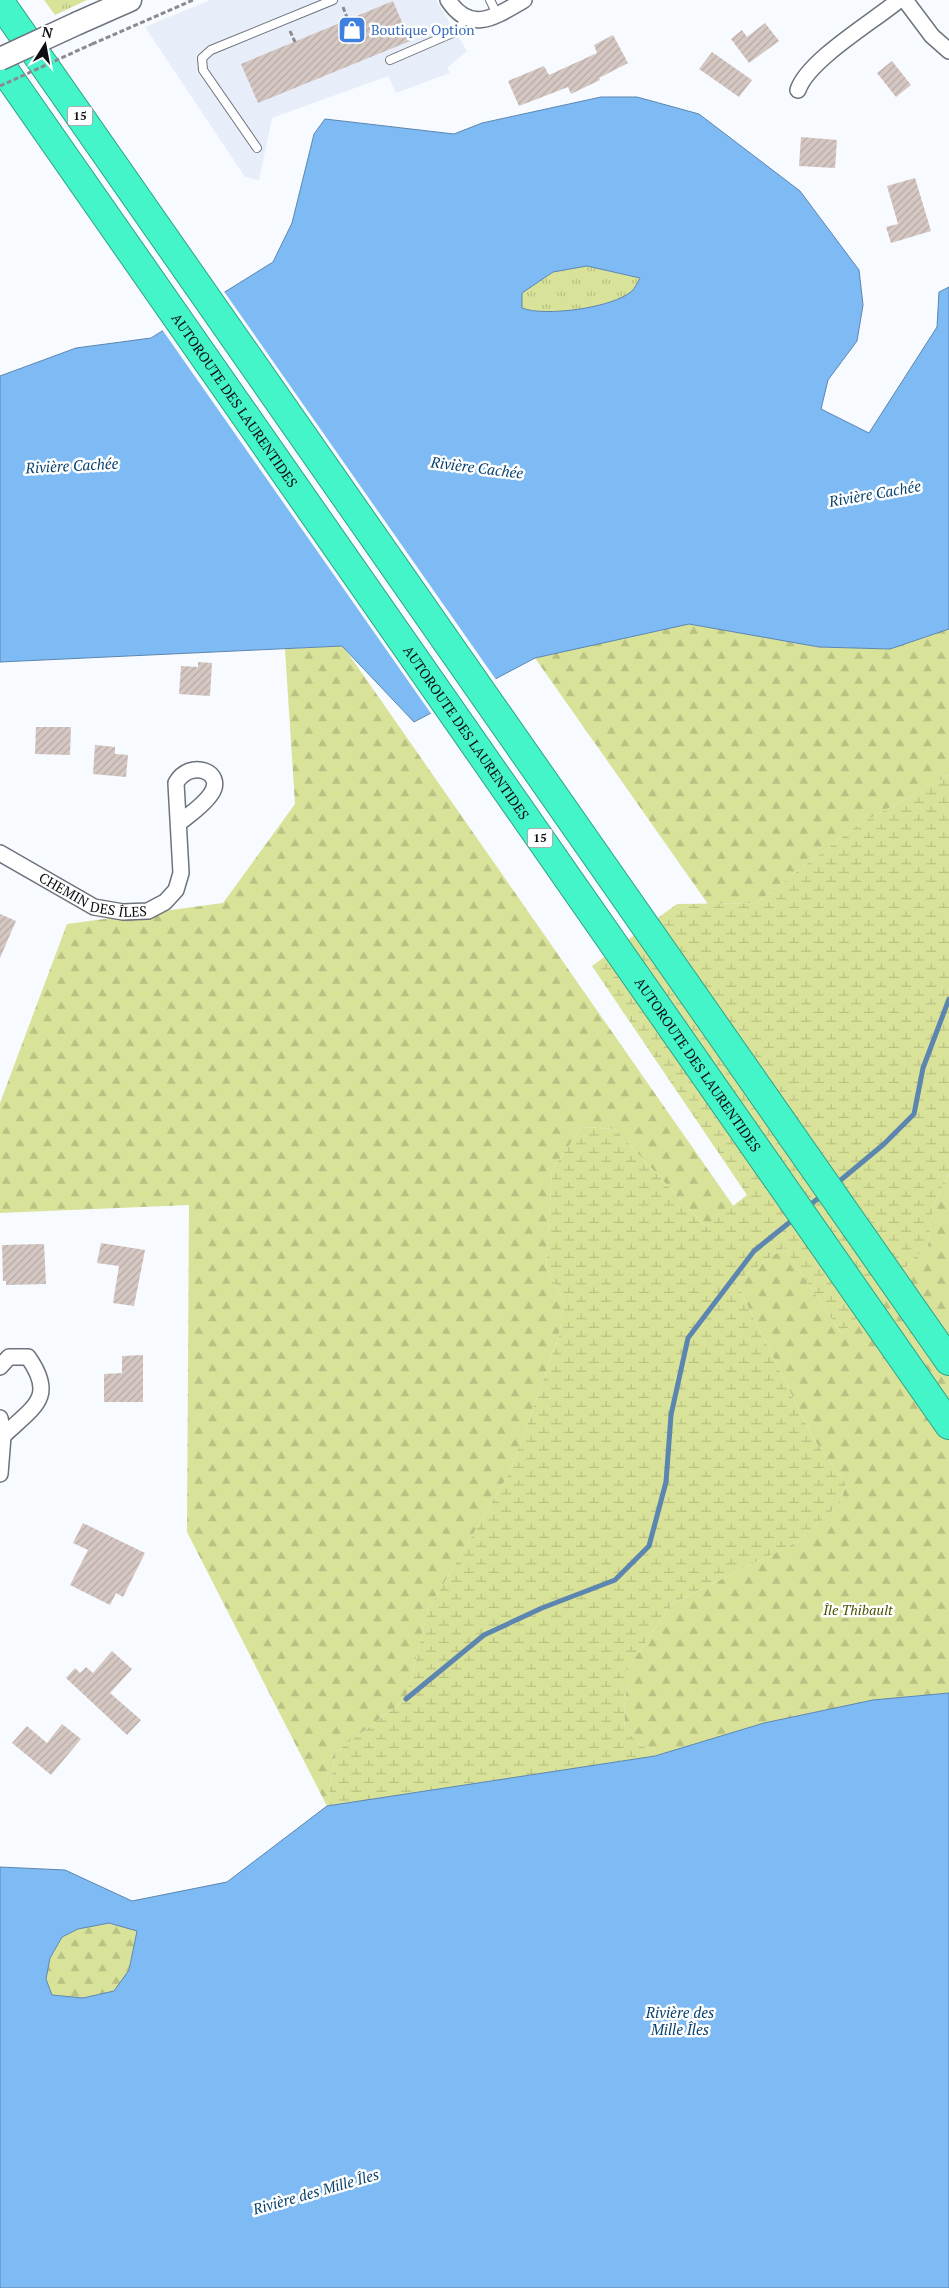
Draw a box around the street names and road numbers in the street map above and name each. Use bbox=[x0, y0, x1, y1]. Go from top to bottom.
road number: 15 bbox=[68, 106, 92, 125]
street label: AUTOROUTE DES LAURENTIDES bbox=[168, 309, 302, 491]
street label: AUTOROUTE DES LAURENTIDES bbox=[399, 641, 534, 823]
road number: 15 bbox=[528, 828, 552, 848]
street label: CHEMIN DES ÎLES bbox=[36, 867, 147, 921]
street label: AUTOROUTE DES LAURENTIDES bbox=[631, 974, 766, 1155]

